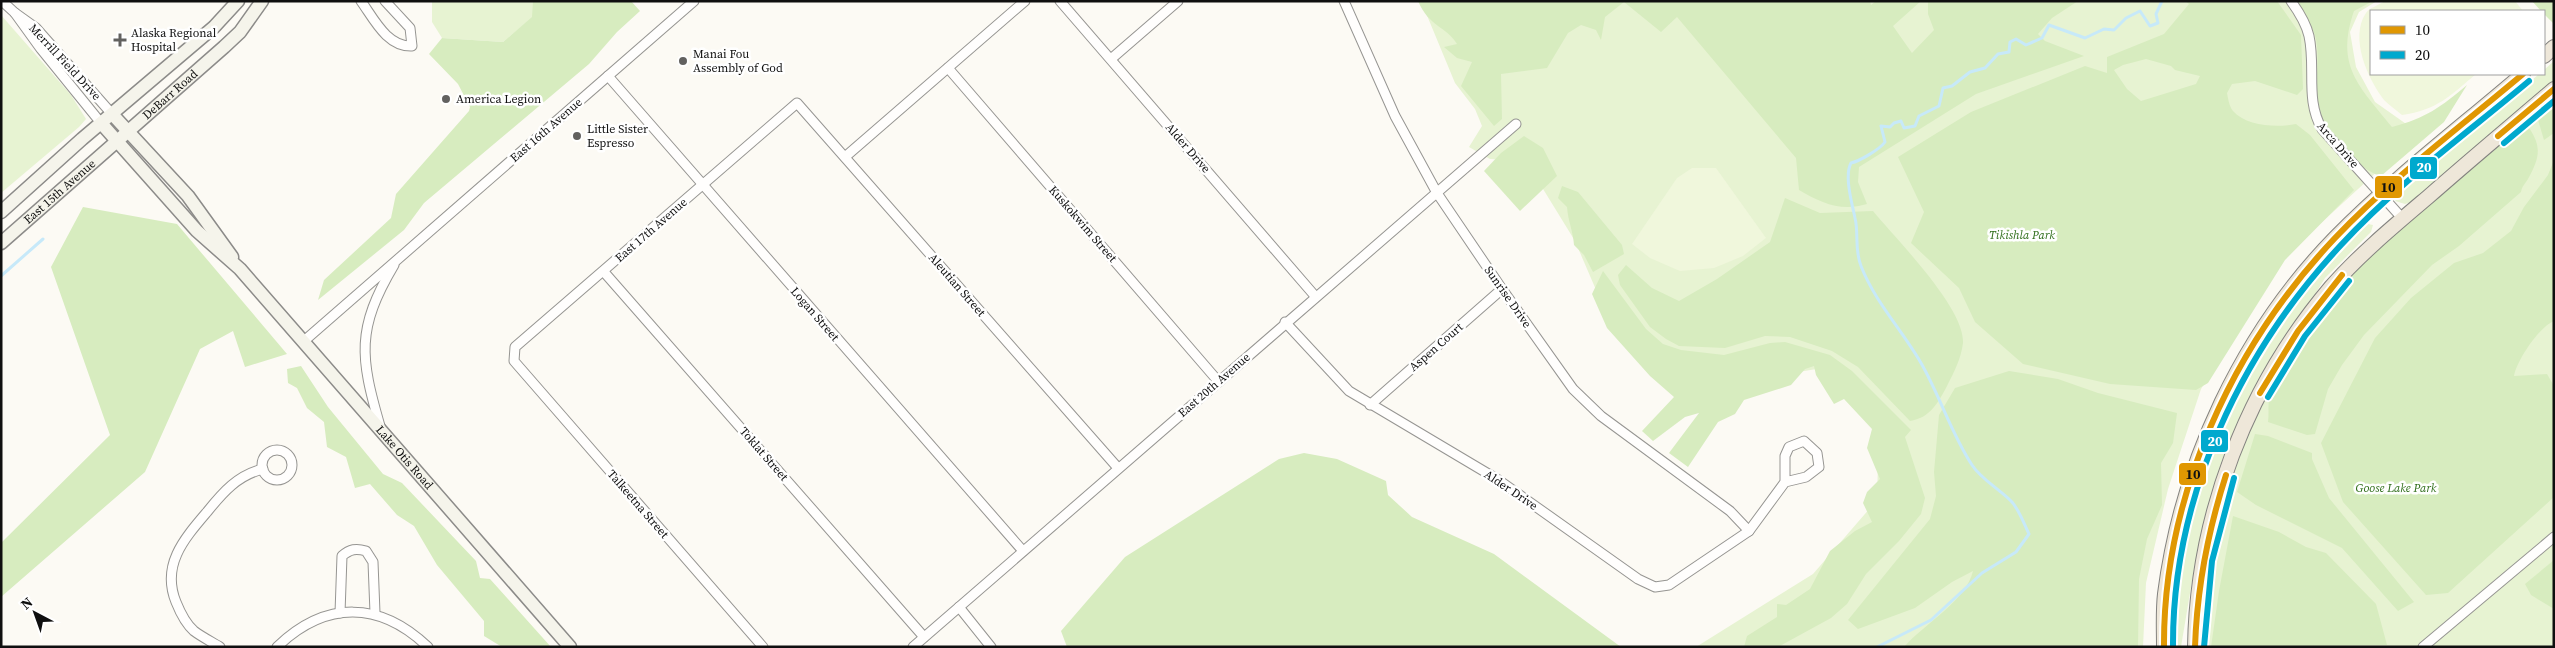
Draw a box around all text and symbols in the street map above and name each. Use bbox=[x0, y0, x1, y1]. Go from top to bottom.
legend bbox=[2370, 10, 2545, 75]
text: 10 bbox=[2415, 19, 2430, 40]
street label: Merrill Field Drive bbox=[25, 20, 105, 104]
place label: Alaska Regional Hospital bbox=[131, 25, 217, 55]
marker: Alaska Regional Hospital bbox=[113, 33, 127, 47]
text: 20 bbox=[2415, 44, 2430, 65]
place label: Manai Fou Assembly of God bbox=[693, 46, 783, 76]
marker: Manai Fou Assembly of God bbox=[677, 55, 689, 67]
street label: DeBarr Road bbox=[139, 66, 201, 123]
place label: America Legion bbox=[456, 91, 541, 107]
marker: America Legion bbox=[440, 93, 452, 105]
street label: East 16th Avenue bbox=[507, 94, 585, 166]
street label: Arca Drive bbox=[2313, 118, 2363, 172]
street label: Alder Drive bbox=[1162, 120, 1214, 176]
place label: Little Sister Espresso bbox=[587, 121, 648, 151]
marker: Little Sister Espresso bbox=[571, 130, 583, 142]
street label: East 15th Avenue bbox=[20, 156, 99, 227]
line badge: 20 bbox=[2409, 156, 2438, 180]
text: 20 bbox=[2416, 157, 2432, 177]
line badge: 10 bbox=[2374, 175, 2403, 199]
text: 10 bbox=[2380, 177, 2396, 197]
street label: Kuskokwim Street bbox=[1045, 182, 1121, 266]
street label: East 17th Avenue bbox=[612, 194, 690, 266]
park label: Tikishla Park bbox=[1989, 227, 2055, 243]
street label: Aleutian Street bbox=[925, 250, 989, 320]
street label: Sunrise Drive bbox=[1481, 263, 1535, 331]
street label: Logan Street bbox=[787, 284, 843, 345]
street label: Aspen Court bbox=[1406, 319, 1466, 375]
street label: East 20th Avenue bbox=[1175, 349, 1253, 421]
street label: Lake Otis Road bbox=[372, 422, 437, 493]
street label: Toklat Street bbox=[736, 424, 792, 484]
line badge: 20 bbox=[2200, 429, 2229, 453]
text: 20 bbox=[2207, 431, 2223, 451]
line badge: 10 bbox=[2178, 462, 2207, 486]
text: 10 bbox=[2185, 464, 2201, 484]
street label: Talkeetna Street bbox=[604, 466, 672, 542]
street label: Alder Drive bbox=[1481, 466, 1541, 514]
park label: Goose Lake Park bbox=[2356, 480, 2437, 496]
north arrow bbox=[10, 588, 60, 638]
text: N bbox=[16, 592, 37, 614]

